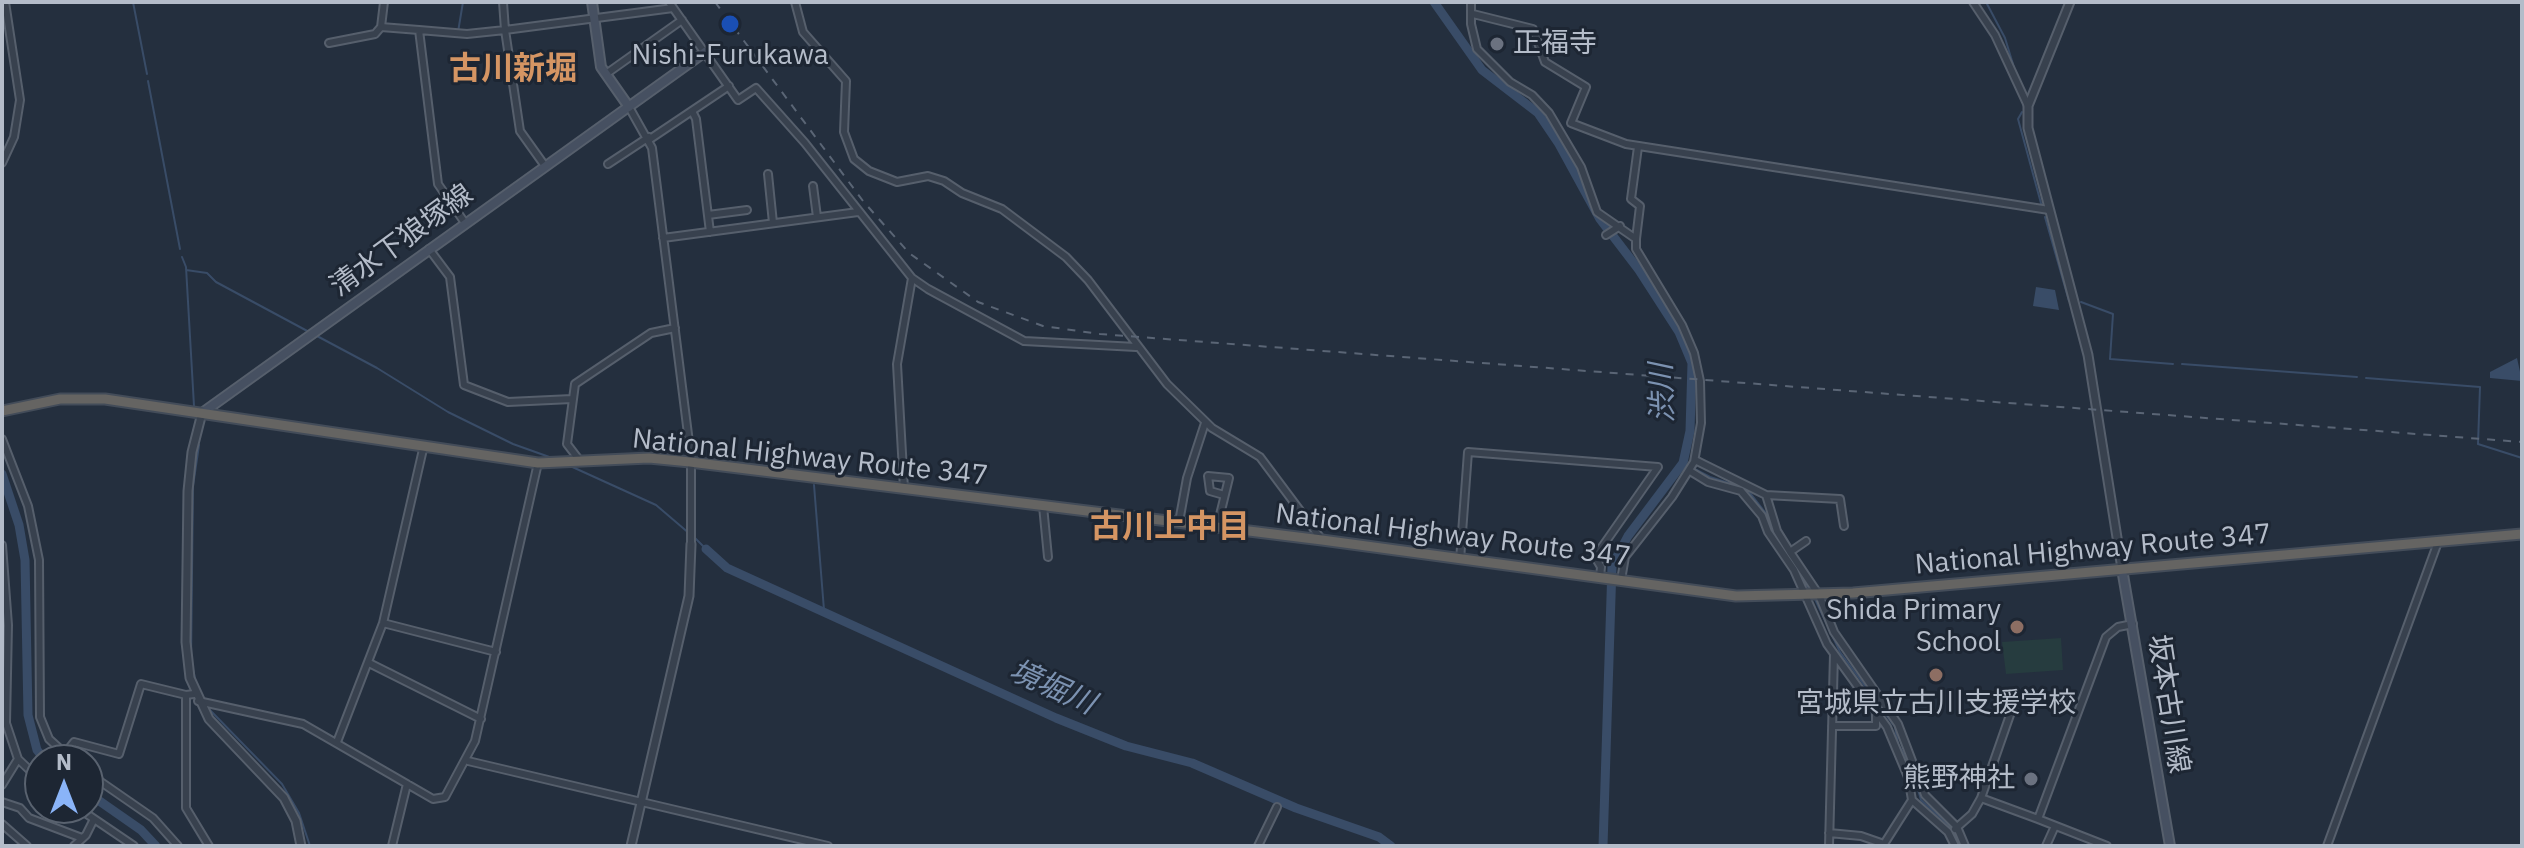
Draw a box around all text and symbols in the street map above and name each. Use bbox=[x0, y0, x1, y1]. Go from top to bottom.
marker: Nishi-Furukawa bbox=[719, 13, 741, 35]
place label: 正福寺 bbox=[1513, 27, 1597, 61]
marker: 正福寺 bbox=[1488, 35, 1506, 53]
place label: Nishi-Furukawa bbox=[631, 39, 829, 73]
district label: 古川新堀 bbox=[449, 51, 577, 89]
street label: 清水下狼塚線 bbox=[324, 178, 480, 304]
water label: 渋川 bbox=[1644, 362, 1682, 424]
street label: National Highway Route 347 bbox=[630, 423, 990, 493]
street label: National Highway Route 347 bbox=[1274, 498, 1632, 574]
district label: 古川上中目 bbox=[1090, 509, 1250, 547]
street label: National Highway Route 347 bbox=[1913, 518, 2273, 582]
place label: Shida Primary School bbox=[1826, 594, 2001, 660]
marker: Shida Primary School bbox=[2008, 618, 2026, 636]
street label: 坂本古川線 bbox=[2140, 632, 2196, 776]
water label: 境堀川 bbox=[1004, 653, 1100, 723]
marker: 宮城県立古川支援学校 bbox=[1927, 666, 1945, 684]
place label: 宮城県立古川支援学校 bbox=[1796, 687, 2076, 721]
north arrow bbox=[24, 744, 104, 824]
text: N bbox=[56, 747, 72, 776]
place label: 熊野神社 bbox=[1903, 762, 2015, 796]
marker: 熊野神社 bbox=[2022, 770, 2040, 788]

